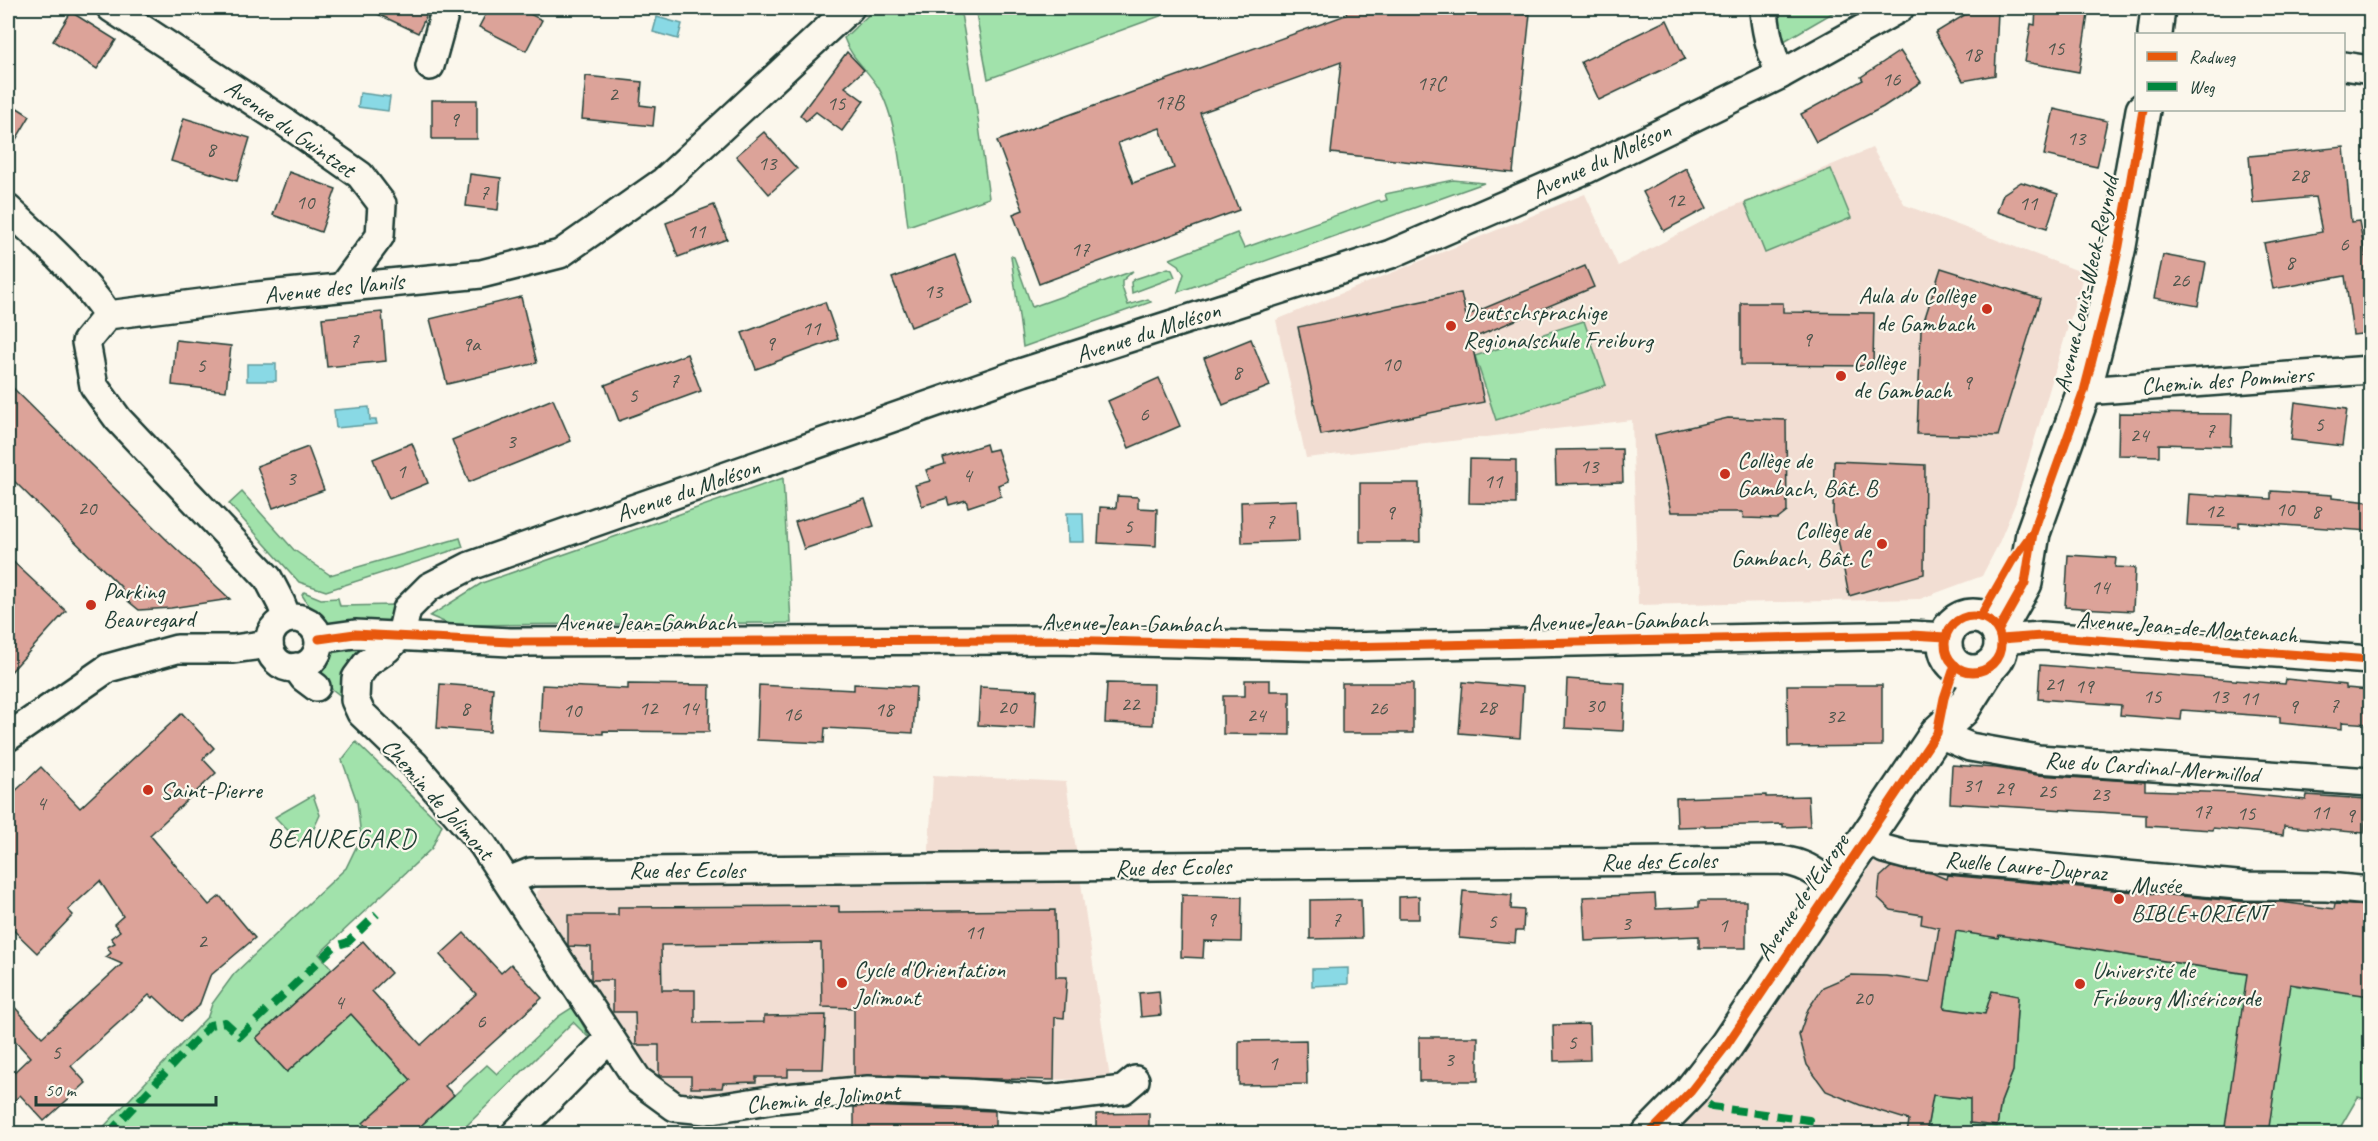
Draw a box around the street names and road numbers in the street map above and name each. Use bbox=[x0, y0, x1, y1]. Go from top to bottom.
street label: Avenue du Guintzet bbox=[219, 72, 363, 185]
street label: Avenue du Moléson bbox=[1527, 115, 1676, 205]
street label: Avenue Louis-Weck-Reynold bbox=[2047, 170, 2126, 395]
street label: Avenue des Vanils bbox=[263, 265, 408, 310]
street label: Avenue du Moléson bbox=[1072, 294, 1224, 369]
street label: Chemin des Pommiers bbox=[2140, 359, 2316, 401]
street label: Avenue du Moléson bbox=[612, 451, 764, 529]
street label: Avenue Jean-Gambach bbox=[1528, 604, 1710, 638]
street label: Avenue Jean-de-Montenach bbox=[2075, 604, 2300, 650]
street label: Avenue Jean-Gambach bbox=[1042, 606, 1224, 640]
street label: Avenue Jean-Gambach bbox=[556, 607, 738, 637]
street label: Chemin de Jolimont bbox=[375, 732, 502, 868]
street label: Rue du Cardinal-Mermillod bbox=[2044, 745, 2264, 790]
street label: Avenue de l'Europe bbox=[1749, 826, 1857, 966]
street label: Ruelle Laure-Dupraz bbox=[1944, 844, 2109, 888]
street label: Rue des Ecoles bbox=[1601, 845, 1719, 877]
street label: Rue des Ecoles bbox=[1115, 851, 1233, 883]
street label: Rue des Ecoles bbox=[629, 855, 747, 885]
street label: Chemin de Jolimont bbox=[745, 1076, 903, 1120]

